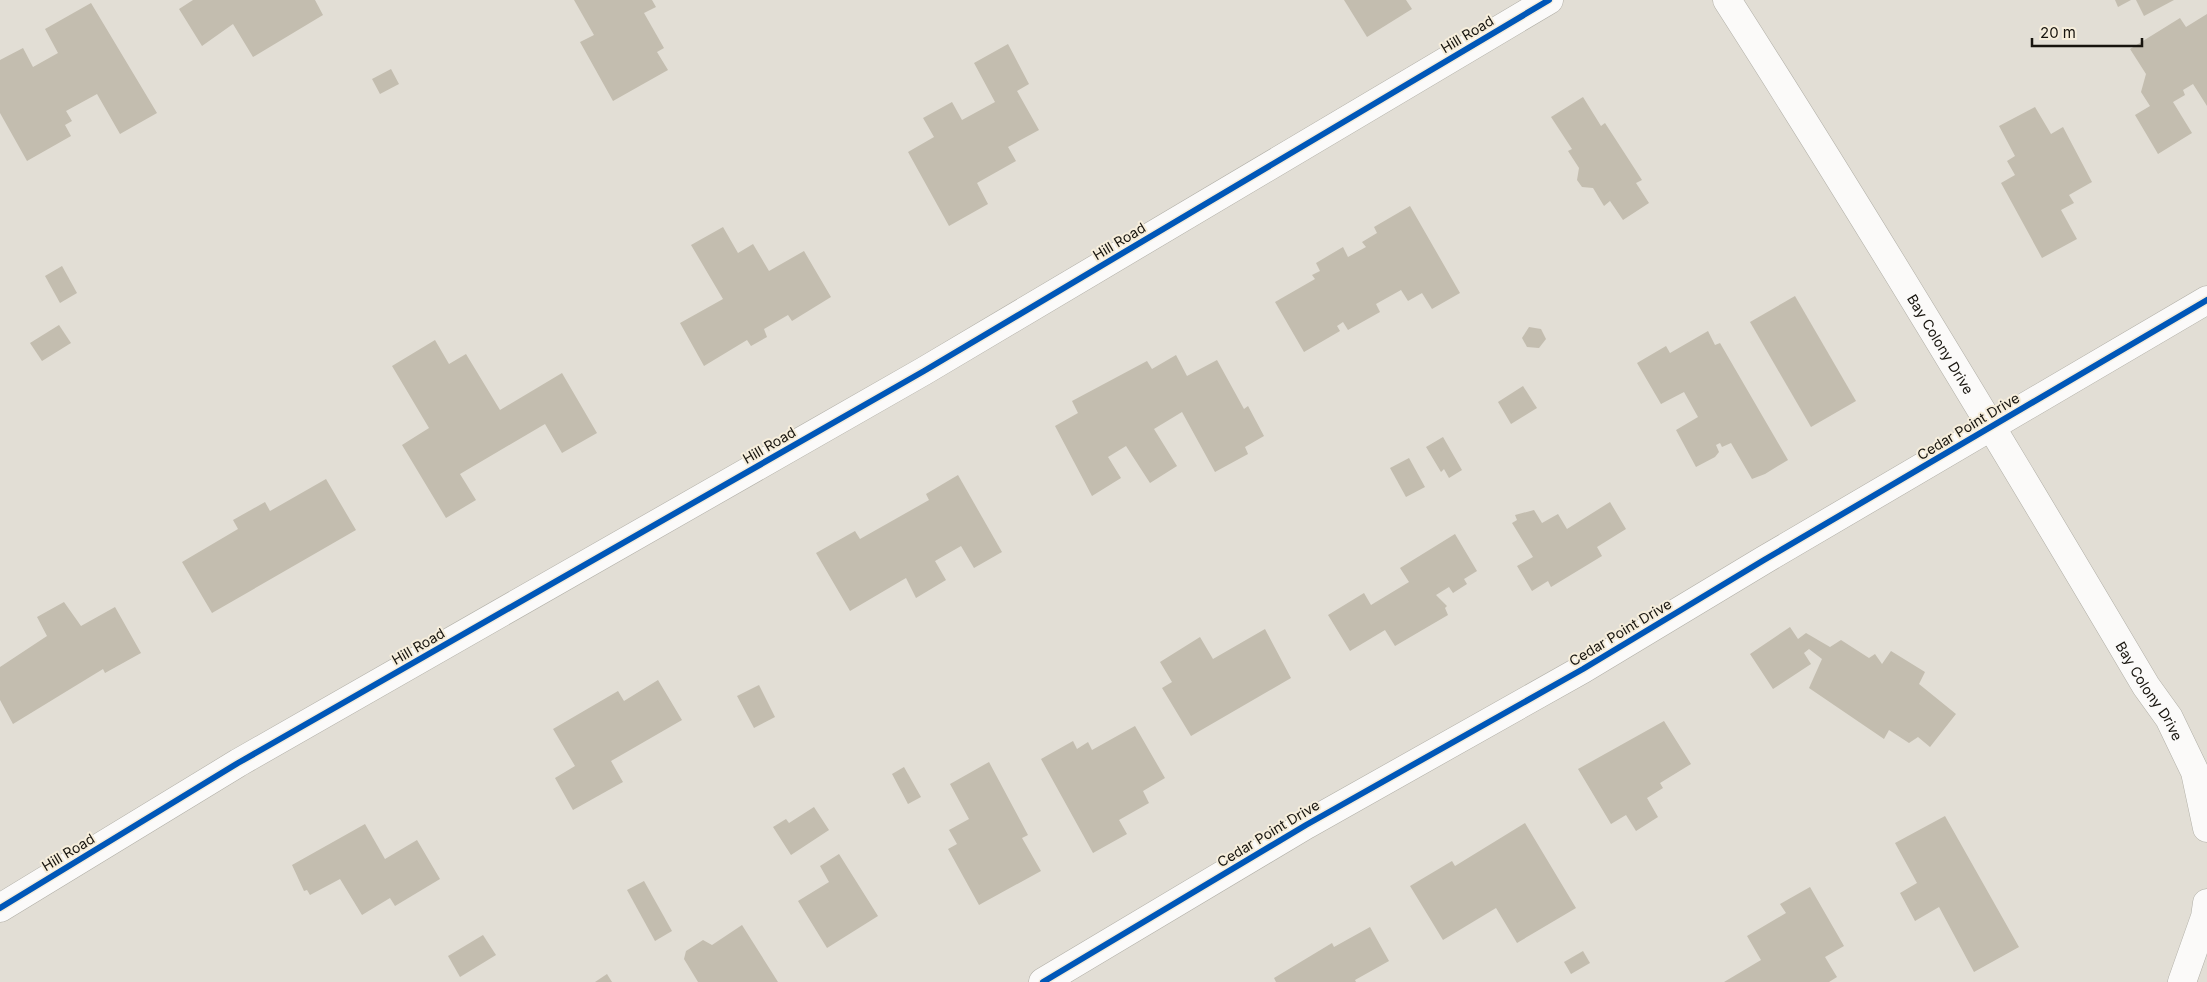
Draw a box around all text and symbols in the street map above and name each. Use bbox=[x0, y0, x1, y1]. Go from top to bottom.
street label: Hill Road bbox=[1438, 12, 1496, 56]
scale bar bbox=[2032, 15, 2142, 47]
text: 20 m bbox=[2040, 23, 2076, 42]
street label: Hill Road bbox=[1090, 219, 1148, 263]
street label: Bay Colony Drive bbox=[1904, 291, 1978, 397]
street label: Cedar Point Drive bbox=[1914, 389, 2022, 463]
street label: Hill Road bbox=[740, 423, 798, 467]
street label: Cedar Point Drive bbox=[1566, 595, 1674, 669]
street label: Hill Road bbox=[389, 624, 447, 668]
street label: Bay Colony Drive bbox=[2113, 638, 2187, 743]
street label: Cedar Point Drive bbox=[1214, 796, 1322, 870]
street label: Hill Road bbox=[39, 830, 97, 874]

